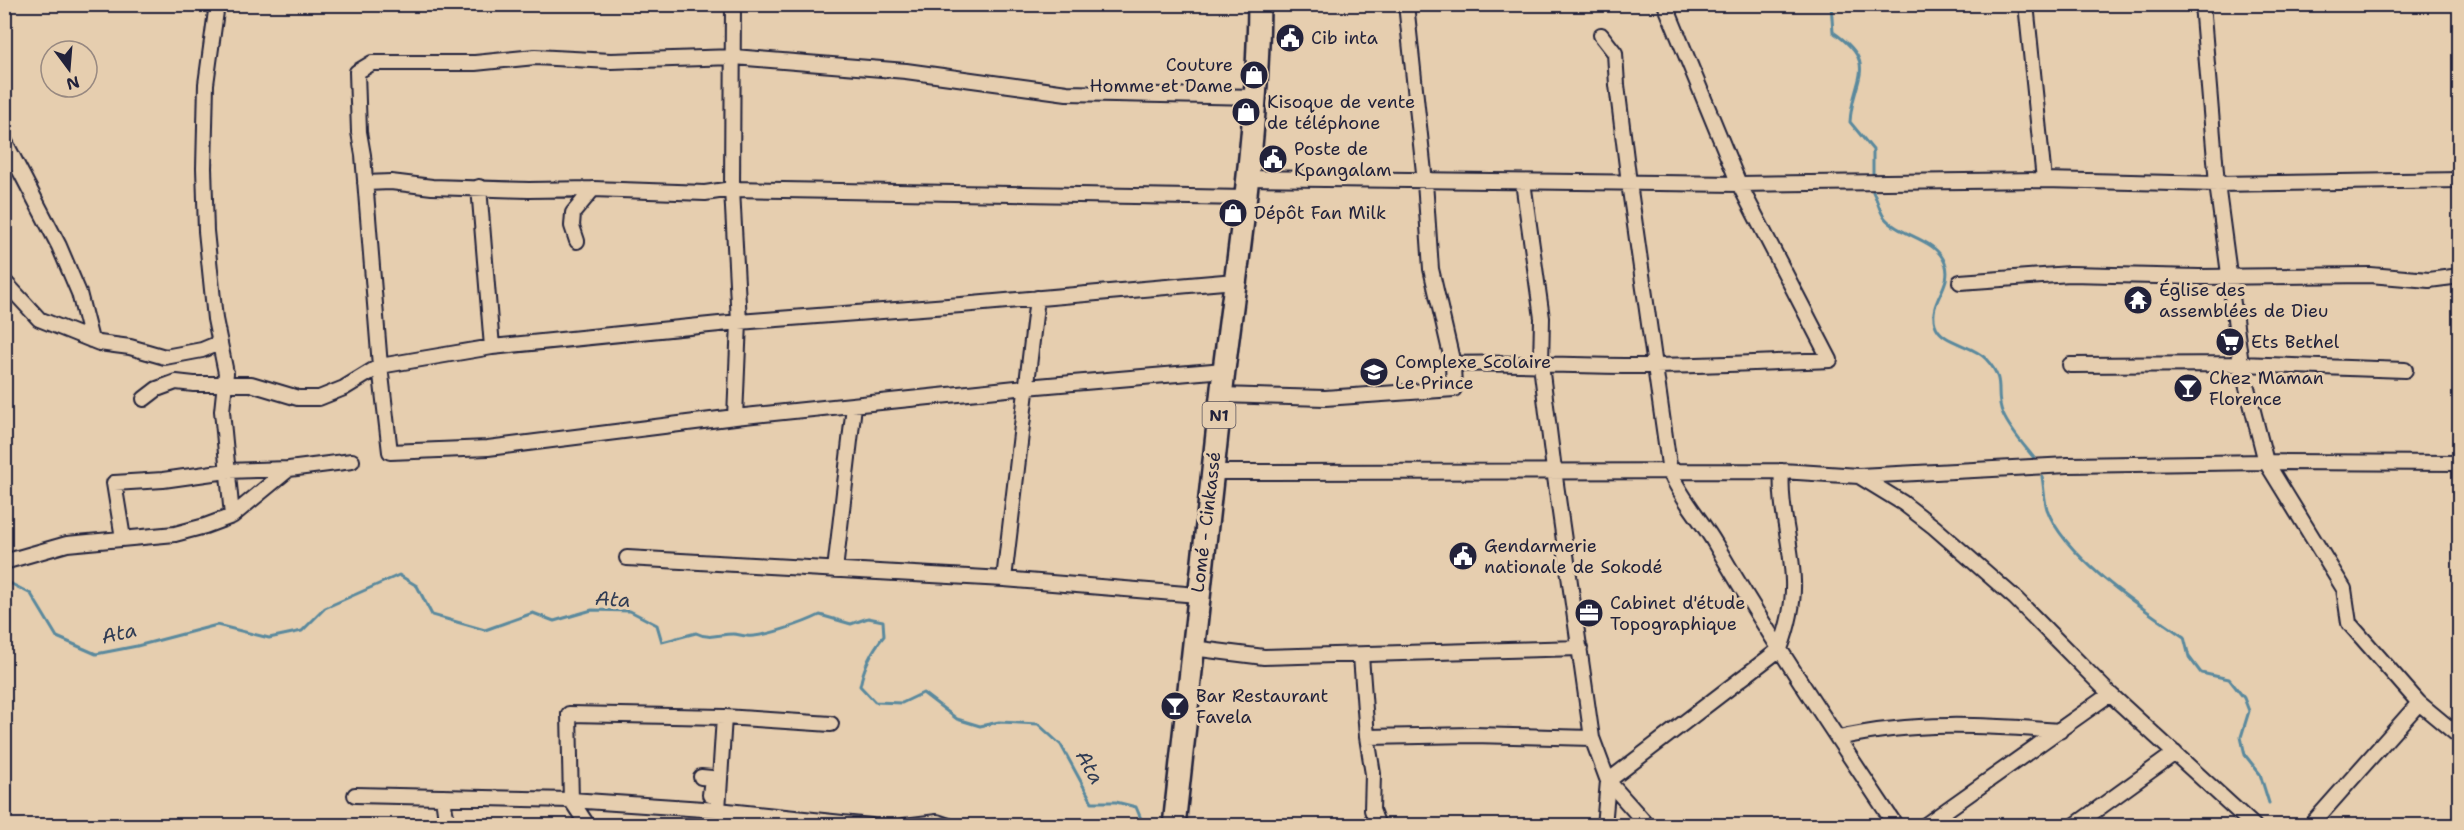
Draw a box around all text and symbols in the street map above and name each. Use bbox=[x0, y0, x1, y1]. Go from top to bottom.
public building icon: Cib inta bbox=[1274, 22, 1306, 54]
place label: Cib inta bbox=[1311, 26, 1378, 50]
north arrow bbox=[39, 39, 99, 99]
place label: Couture Homme et Dame bbox=[1090, 53, 1233, 98]
shop icon: Couture Homme et Dame bbox=[1238, 59, 1270, 91]
text: N bbox=[64, 71, 82, 95]
place label: Kisoque de vente de téléphone bbox=[1267, 90, 1415, 135]
shop icon: Kisoque de vente de téléphone bbox=[1230, 96, 1262, 128]
place label: Poste de Kpangalam bbox=[1294, 137, 1391, 182]
public building icon: Poste de Kpangalam bbox=[1257, 143, 1289, 175]
shop icon: Dépôt Fan Milk bbox=[1217, 197, 1249, 229]
place label: Dépôt Fan Milk bbox=[1254, 201, 1386, 225]
place label: Église des assemblées de Dieu bbox=[2159, 278, 2328, 323]
temple icon: Église des assemblées de Dieu bbox=[2122, 284, 2154, 316]
supermarket icon: Ets Bethel bbox=[2214, 326, 2246, 358]
place label: Ets Bethel bbox=[2251, 330, 2340, 354]
place label: Complexe Scolaire Le Prince bbox=[1395, 350, 1551, 395]
school or university icon: Complexe Scolaire Le Prince bbox=[1358, 356, 1390, 388]
place label: Chez Maman Florence bbox=[2209, 366, 2324, 411]
bar icon: Chez Maman Florence bbox=[2172, 372, 2204, 404]
road number: N1 bbox=[1202, 402, 1236, 428]
street label: Lomé - Cinkassé bbox=[1185, 450, 1227, 594]
place label: Gendarmerie nationale de Sokodé bbox=[1484, 534, 1663, 579]
public building icon: Gendarmerie nationale de Sokodé bbox=[1447, 540, 1479, 572]
water label: Ata bbox=[594, 585, 632, 613]
place label: Cabinet d'étude Topographique bbox=[1610, 591, 1745, 636]
office icon: Cabinet d'étude Topographique bbox=[1573, 597, 1605, 629]
water label: Ata bbox=[99, 616, 139, 650]
place label: Bar Restaurant Favela bbox=[1196, 684, 1328, 729]
bar icon: Bar Restaurant Favela bbox=[1159, 690, 1191, 722]
water label: Ata bbox=[1070, 745, 1110, 789]

